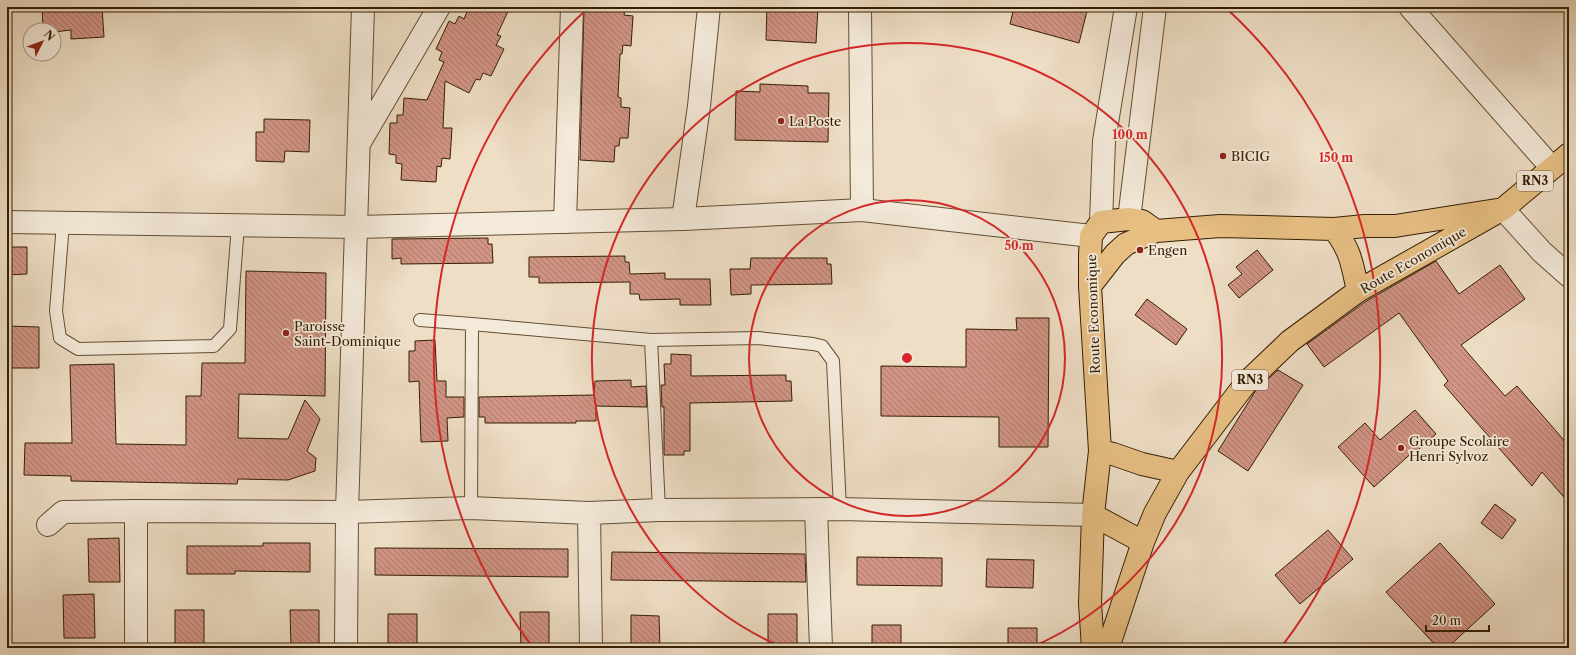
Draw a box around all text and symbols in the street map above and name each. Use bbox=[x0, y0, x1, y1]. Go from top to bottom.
north arrow bbox=[22, 22, 62, 62]
text: N bbox=[41, 27, 58, 44]
place label: La Poste bbox=[789, 113, 841, 129]
marker: La Poste bbox=[776, 116, 786, 126]
text: 100 m bbox=[1112, 127, 1148, 142]
place label: BICIG bbox=[1231, 148, 1271, 164]
text: 150 m bbox=[1319, 150, 1353, 165]
marker: BICIG bbox=[1218, 151, 1228, 161]
road number: RN3 bbox=[1517, 171, 1553, 191]
street label: Route Economique bbox=[1357, 223, 1469, 297]
text: 50 m bbox=[1004, 238, 1034, 253]
place label: Engen bbox=[1148, 242, 1187, 258]
marker: Engen bbox=[1135, 245, 1145, 255]
street label: Route Economique bbox=[1083, 254, 1103, 374]
place label: Paroisse Saint-Dominique bbox=[294, 318, 401, 349]
marker: Paroisse Saint-Dominique bbox=[281, 328, 291, 338]
centre of rings bbox=[900, 351, 914, 365]
road number: RN3 bbox=[1232, 370, 1268, 390]
place label: Groupe Scolaire Henri Sylvoz bbox=[1409, 433, 1509, 464]
marker: Groupe Scolaire Henri Sylvoz bbox=[1396, 443, 1406, 453]
scale bar bbox=[1426, 607, 1489, 633]
text: 20 m bbox=[1432, 613, 1461, 628]

